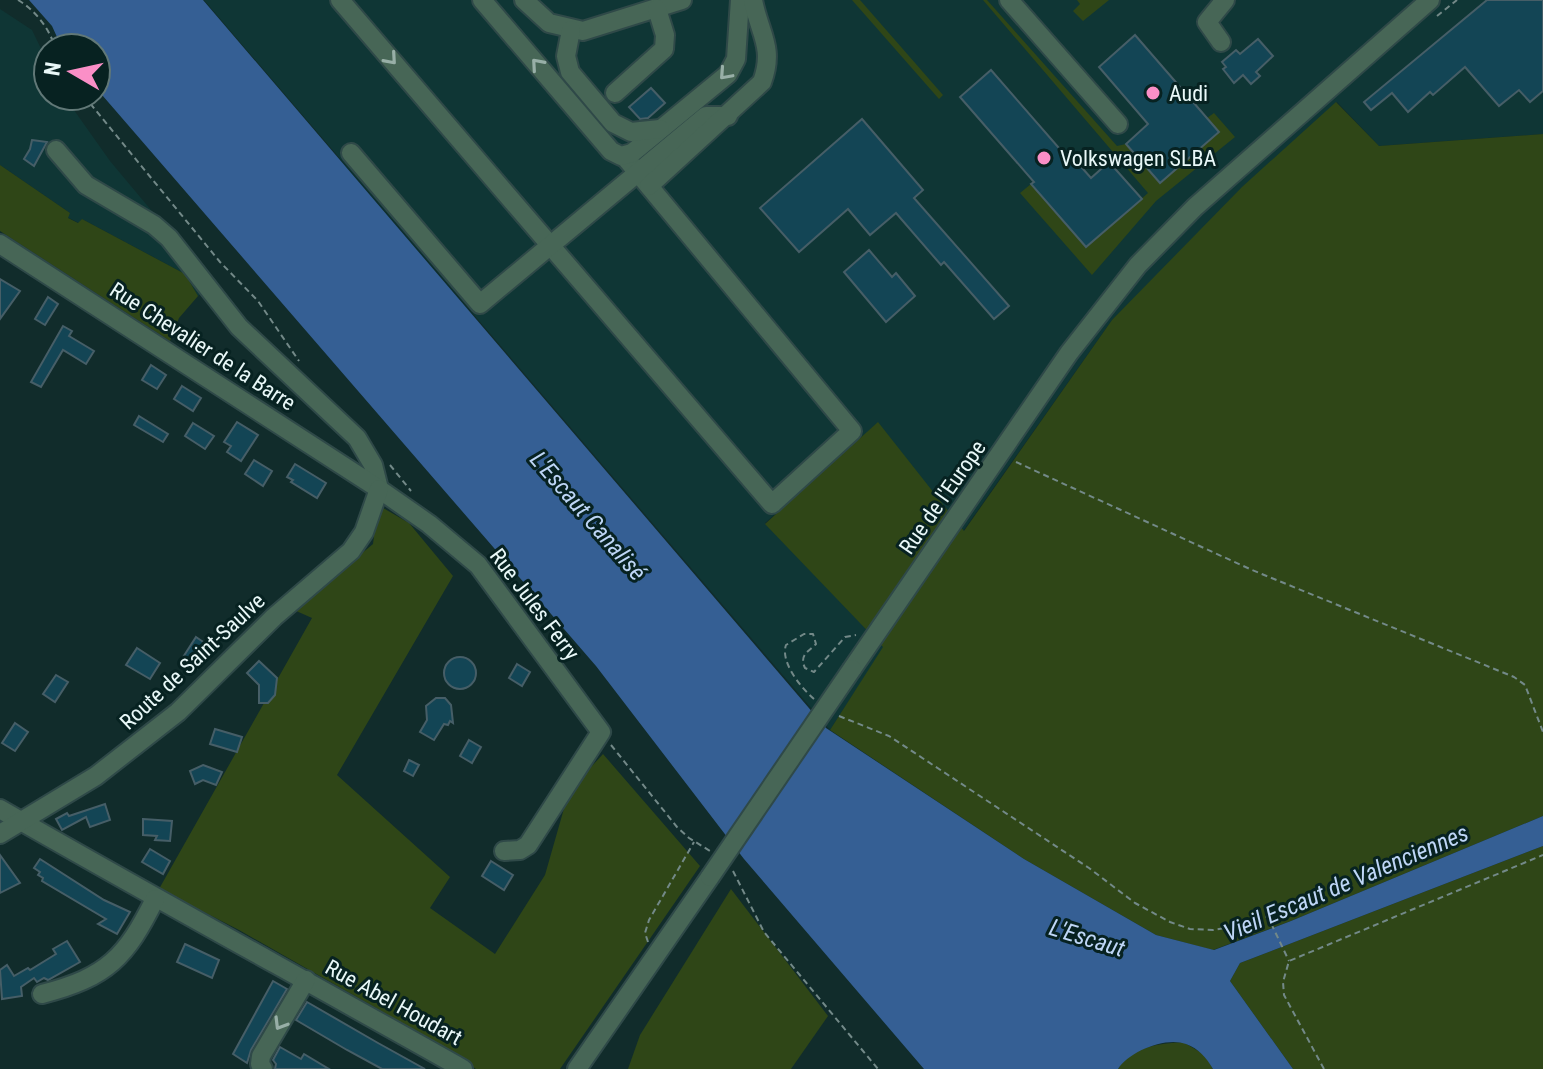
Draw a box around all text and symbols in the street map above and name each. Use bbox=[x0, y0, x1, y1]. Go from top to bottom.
north arrow bbox=[32, 32, 112, 112]
one-way arrow bbox=[381, 50, 395, 64]
one-way arrow bbox=[532, 58, 546, 73]
text: N bbox=[39, 60, 66, 78]
one-way arrow bbox=[720, 65, 734, 79]
place label: Audi bbox=[1169, 81, 1208, 106]
marker: Audi bbox=[1144, 84, 1162, 102]
place label: Volkswagen SLBA bbox=[1060, 146, 1216, 171]
marker: Volkswagen SLBA bbox=[1035, 149, 1053, 167]
street label: Rue Chevalier de la Barre bbox=[105, 277, 300, 416]
street label: Rue de l'Europe bbox=[894, 436, 991, 559]
water label: L'Escaut Canalisé bbox=[524, 446, 652, 586]
street label: Rue Jules Ferry bbox=[485, 544, 585, 665]
street label: Route de Saint-Saulve bbox=[115, 588, 270, 735]
water label: Vieil Escaut de Valenciennes bbox=[1219, 819, 1473, 947]
water label: L'Escaut bbox=[1046, 913, 1128, 963]
street label: Rue Abel Houdart bbox=[321, 955, 466, 1050]
one-way arrow bbox=[274, 1015, 290, 1030]

